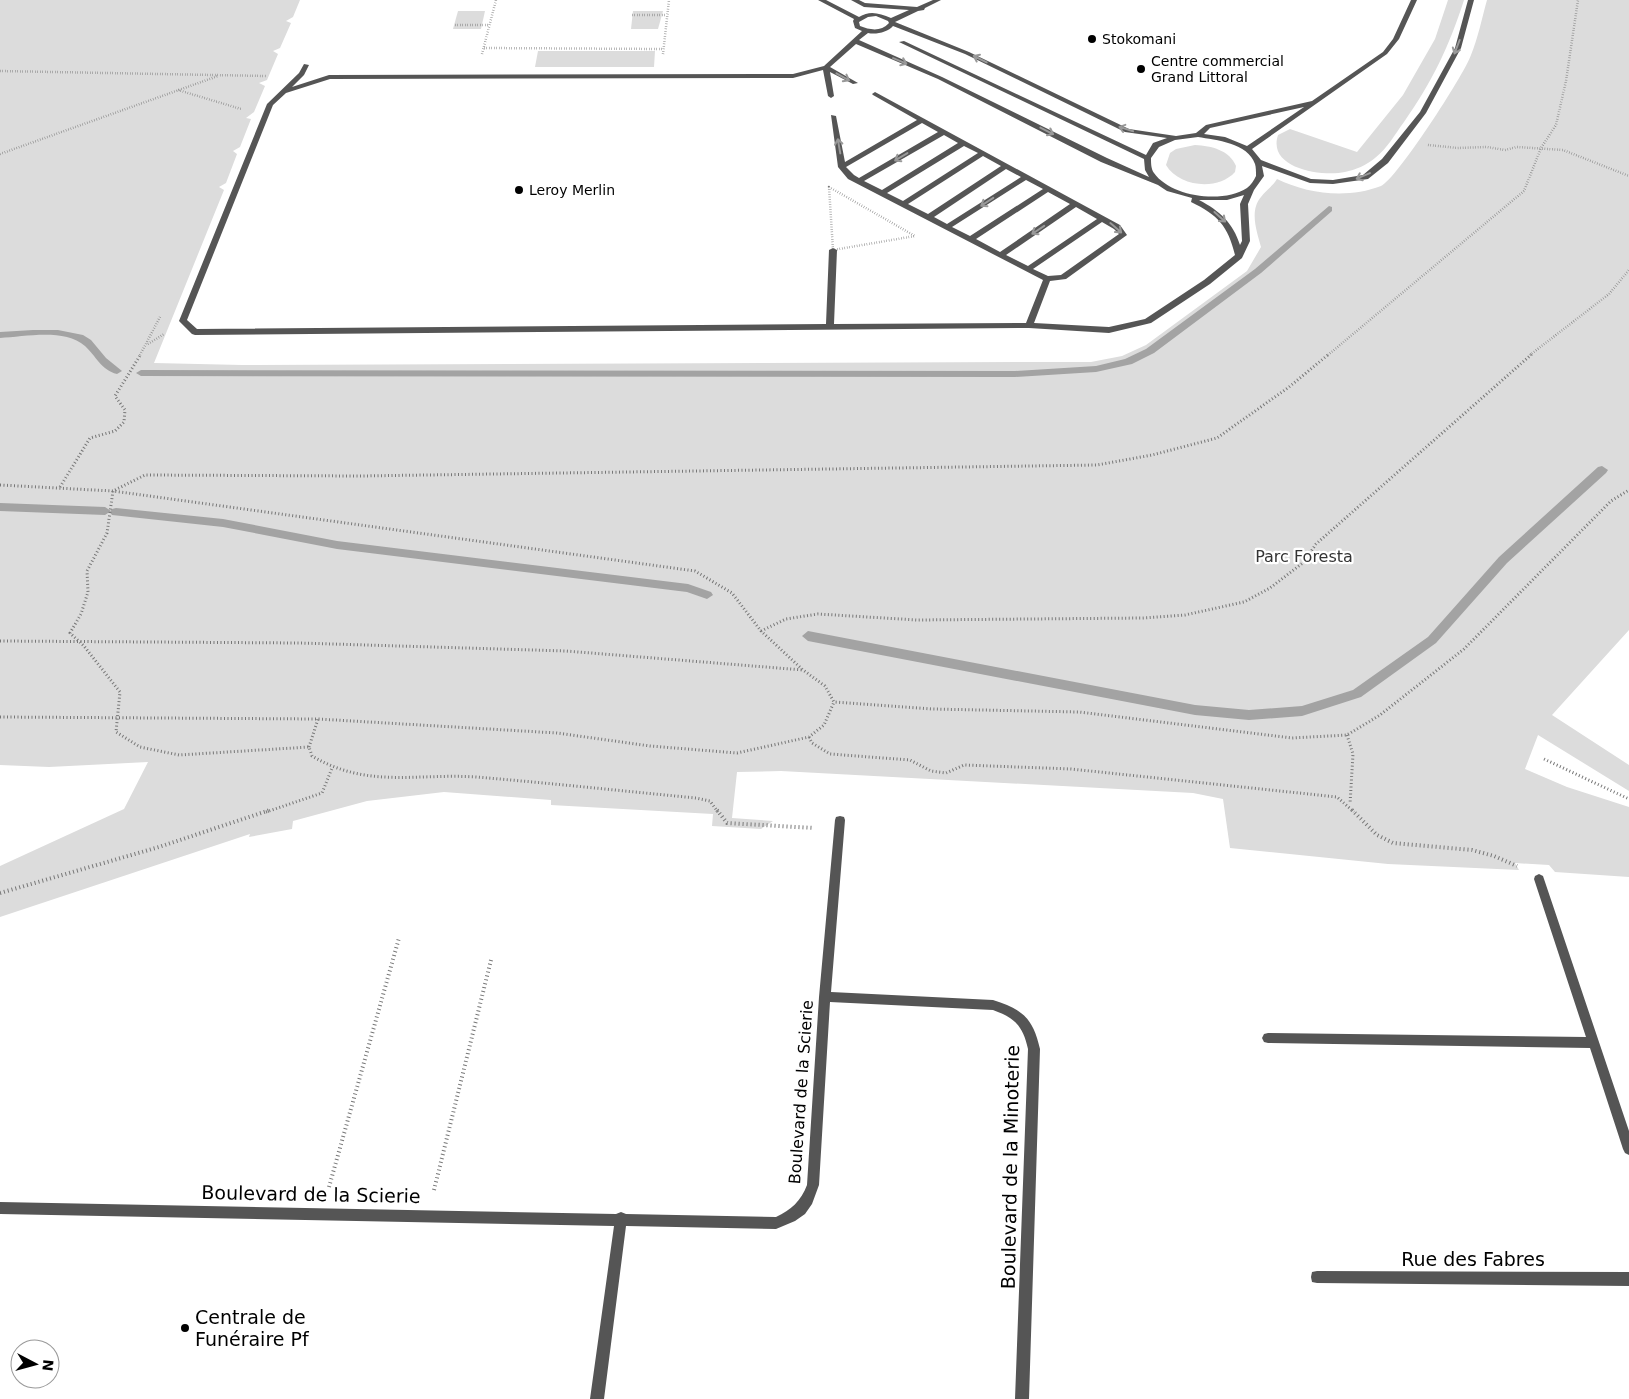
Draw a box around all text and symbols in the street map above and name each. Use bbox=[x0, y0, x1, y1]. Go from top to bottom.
place label: Stokomani bbox=[1102, 31, 1176, 47]
marker: Stokomani bbox=[1086, 33, 1098, 45]
one-way arrow bbox=[1452, 39, 1461, 54]
place label: Centre commercial Grand Littoral bbox=[1151, 53, 1284, 85]
one-way arrow bbox=[973, 54, 988, 63]
one-way arrow bbox=[892, 56, 907, 66]
marker: Centre commercial Grand Littoral bbox=[1135, 63, 1147, 75]
one-way arrow bbox=[835, 72, 849, 82]
one-way arrow bbox=[1119, 124, 1135, 133]
one-way arrow bbox=[1039, 126, 1054, 136]
one-way arrow bbox=[833, 138, 843, 154]
one-way arrow bbox=[894, 152, 908, 162]
one-way arrow bbox=[1356, 171, 1371, 181]
place label: Leroy Merlin bbox=[529, 182, 615, 198]
marker: Leroy Merlin bbox=[513, 184, 525, 196]
one-way arrow bbox=[980, 198, 994, 208]
one-way arrow bbox=[1214, 211, 1227, 223]
one-way arrow bbox=[1109, 223, 1122, 234]
one-way arrow bbox=[1031, 224, 1045, 235]
park label: Parc Foresta bbox=[1255, 547, 1353, 566]
street label: Boulevard de la Scierie bbox=[785, 999, 817, 1185]
street label: Boulevard de la Minoterie bbox=[997, 1045, 1023, 1289]
street label: Boulevard de la Scierie bbox=[201, 1181, 421, 1207]
street label: Rue des Fabres bbox=[1401, 1248, 1545, 1270]
place label: Centrale de Funéraire Pf bbox=[195, 1306, 310, 1350]
marker: Centrale de Funéraire Pf bbox=[179, 1322, 191, 1334]
north arrow bbox=[10, 1339, 60, 1389]
text: N bbox=[39, 1359, 56, 1372]

